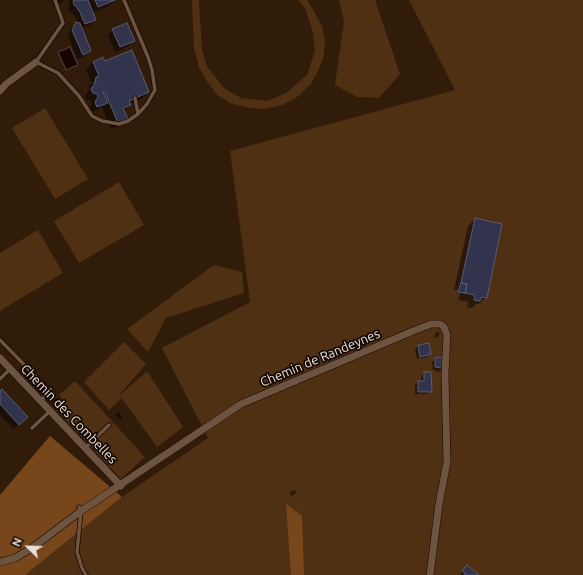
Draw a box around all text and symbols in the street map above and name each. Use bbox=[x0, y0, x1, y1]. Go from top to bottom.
street label: Chemin de Randeynes bbox=[258, 326, 382, 390]
street label: Chemin des Combelles bbox=[18, 361, 120, 467]
north arrow bbox=[8, 527, 48, 567]
text: N bbox=[10, 536, 24, 548]

